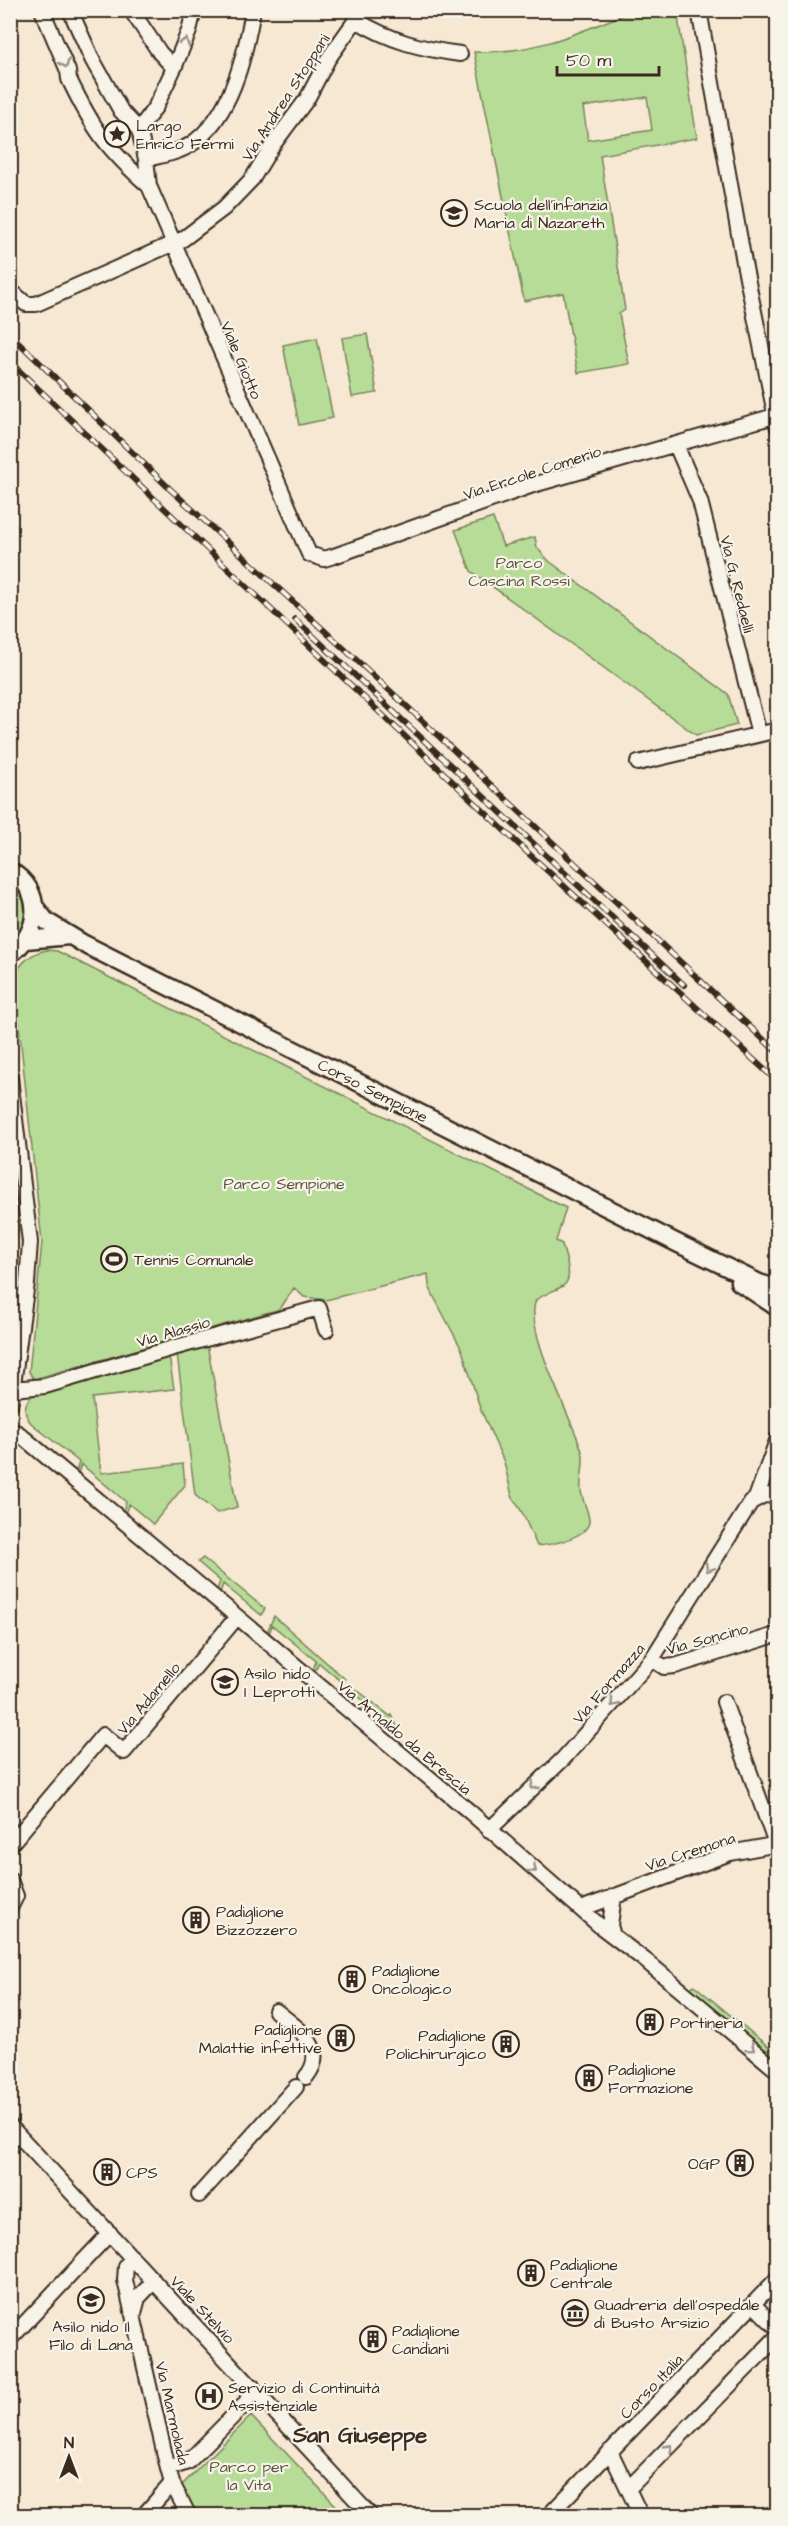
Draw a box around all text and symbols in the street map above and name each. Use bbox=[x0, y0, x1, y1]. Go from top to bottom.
street label: Via Andrea Stoppani bbox=[236, 29, 336, 165]
one-way arrow bbox=[178, 37, 190, 48]
scale bar bbox=[557, 39, 659, 77]
text: 50 m bbox=[566, 48, 611, 73]
one-way arrow bbox=[58, 58, 70, 69]
place label: Largo Enrico Fermi bbox=[136, 115, 234, 155]
place icon: Largo Enrico Fermi bbox=[102, 119, 132, 149]
place label: Scuola dell'infanzia Maria di Nazareth bbox=[474, 194, 608, 234]
school or university icon: Scuola dell'infanzia Maria di Nazareth bbox=[439, 198, 469, 228]
street label: Viale Giotto bbox=[215, 318, 267, 403]
street label: Via Ercole Comerio bbox=[461, 440, 604, 506]
street label: Via G. Redaelli bbox=[714, 533, 760, 636]
park label: Parco Cascina Rossi bbox=[468, 552, 570, 592]
street label: Corso Sempione bbox=[314, 1054, 432, 1128]
park label: Parco Sempione bbox=[223, 1173, 345, 1195]
sports icon: Tennis Comunale bbox=[99, 1244, 129, 1274]
place label: Tennis Comunale bbox=[134, 1249, 254, 1271]
street label: Via Alassio bbox=[134, 1311, 213, 1353]
one-way arrow bbox=[705, 1561, 716, 1572]
street label: Via Soncino bbox=[664, 1617, 751, 1660]
street label: Via Formazza bbox=[567, 1639, 650, 1729]
street label: Via Adamello bbox=[112, 1658, 186, 1740]
place label: Asilo nido I Leprotti bbox=[244, 1663, 315, 1703]
school or university icon: Asilo nido I Leprotti bbox=[210, 1667, 240, 1697]
street label: Via Arnaldo da Brescia bbox=[333, 1675, 476, 1800]
one-way arrow bbox=[610, 1697, 621, 1707]
one-way arrow bbox=[531, 1779, 542, 1790]
street label: Via Cremona bbox=[642, 1827, 738, 1877]
one-way arrow bbox=[526, 1862, 537, 1873]
place label: Padiglione Bizzozzero bbox=[216, 1901, 297, 1941]
building icon: Padiglione Bizzozzero bbox=[181, 1905, 211, 1935]
place label: Padiglione Oncologico bbox=[372, 1960, 451, 2001]
building icon: Padiglione Oncologico bbox=[337, 1964, 367, 1994]
building icon: Portineria bbox=[635, 2007, 665, 2037]
place label: Portineria bbox=[670, 2012, 743, 2034]
place label: Padiglione Malattie infettive bbox=[199, 2019, 322, 2059]
building icon: Padiglione Malattie infettive bbox=[326, 2023, 356, 2053]
place label: Padiglione Polichirurgico bbox=[386, 2025, 486, 2066]
building icon: Padiglione Polichirurgico bbox=[491, 2029, 521, 2059]
one-way arrow bbox=[744, 2041, 755, 2052]
place label: Padiglione Formazione bbox=[608, 2059, 694, 2099]
building icon: Padiglione Formazione bbox=[574, 2063, 604, 2093]
building icon: OGP bbox=[725, 2148, 755, 2178]
place label: OGP bbox=[688, 2153, 720, 2175]
building icon: CPS bbox=[92, 2157, 122, 2187]
place label: CPS bbox=[126, 2162, 158, 2184]
place label: Padiglione Centrale bbox=[550, 2254, 618, 2294]
building icon: Padiglione Centrale bbox=[516, 2258, 546, 2288]
street label: Viale Stelvio bbox=[165, 2271, 240, 2349]
school or university icon: Asilo nido Il Filo di Lana bbox=[76, 2285, 106, 2315]
place label: Quadreria dell'ospedale di Busto Arsizio bbox=[594, 2294, 760, 2334]
museum icon: Quadreria dell'ospedale di Busto Arsizio bbox=[560, 2298, 590, 2328]
place label: Asilo nido Il Filo di Lana bbox=[49, 2316, 133, 2356]
place label: Padiglione Candiani bbox=[392, 2320, 460, 2360]
building icon: Padiglione Candiani bbox=[358, 2324, 388, 2354]
street label: Corso Italia bbox=[615, 2349, 688, 2424]
street label: Via Marmolada bbox=[149, 2359, 195, 2467]
place label: Servizio di Continuità Assistenziale bbox=[228, 2377, 380, 2417]
hospital icon: Servizio di Continuità Assistenziale bbox=[194, 2381, 224, 2411]
district label: San Giuseppe bbox=[292, 2420, 427, 2451]
north arrow bbox=[39, 2427, 99, 2487]
text: N bbox=[64, 2432, 74, 2454]
one-way arrow bbox=[662, 2444, 673, 2454]
park label: Parco per la Vita bbox=[209, 2456, 289, 2496]

